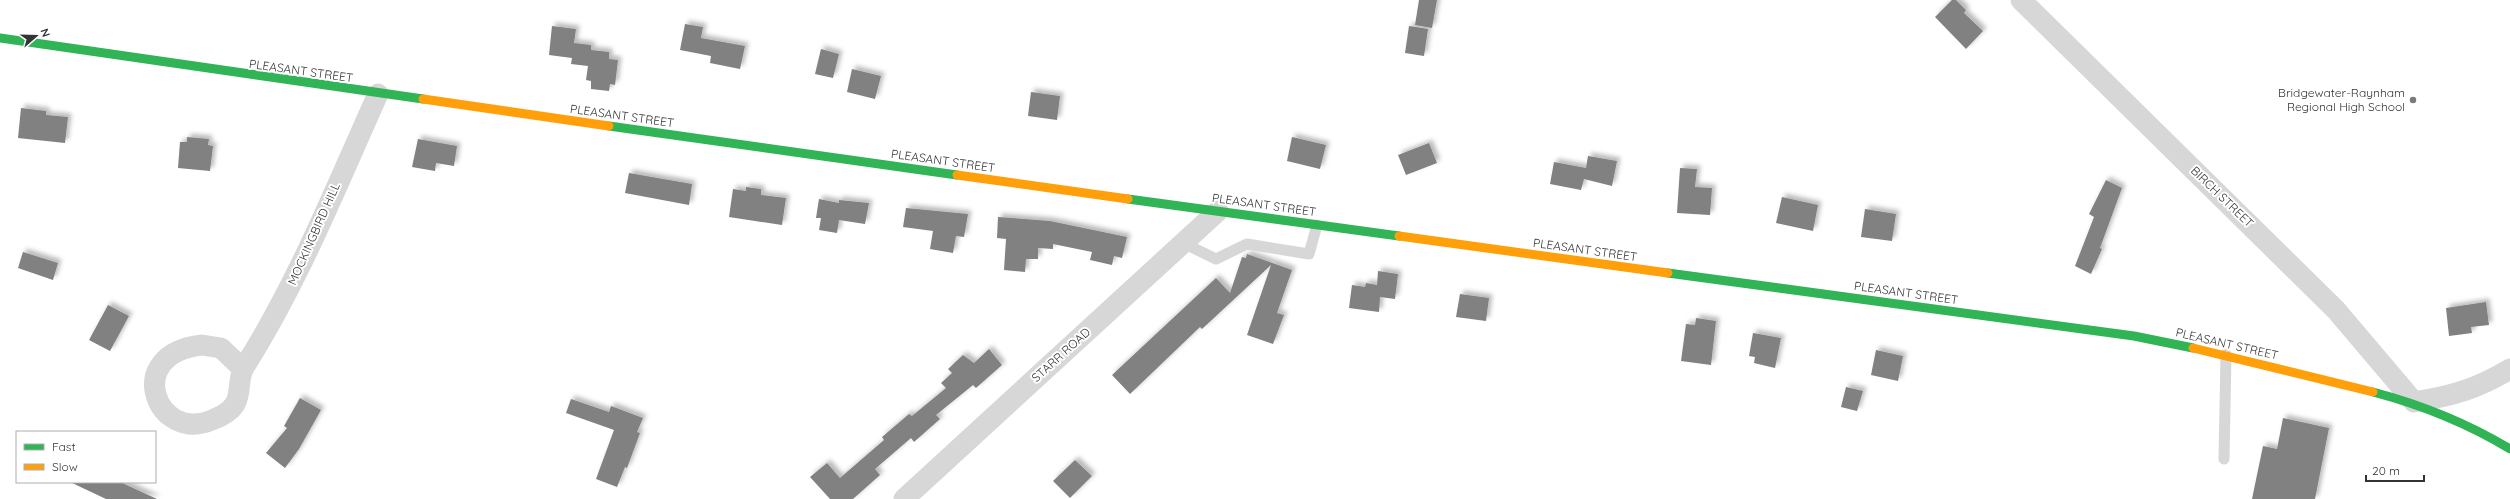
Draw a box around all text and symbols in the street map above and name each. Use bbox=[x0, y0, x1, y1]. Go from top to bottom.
north arrow bbox=[16, 16, 56, 56]
text: N bbox=[37, 26, 53, 39]
street label: PLEASANT STREET bbox=[248, 56, 354, 85]
place label: Bridgewater-Raynham Regional High School bbox=[2278, 85, 2405, 114]
marker: Bridgewater-Raynham Regional High School bbox=[2408, 95, 2418, 105]
street label: PLEASANT STREET bbox=[569, 101, 675, 130]
street label: PLEASANT STREET bbox=[890, 146, 996, 175]
street label: BIRCH STREET bbox=[2188, 163, 2257, 230]
street label: MOCKINGBIRD HILL bbox=[284, 180, 343, 287]
street label: PLEASANT STREET bbox=[1211, 190, 1317, 219]
street label: PLEASANT STREET bbox=[1532, 235, 1638, 264]
street label: PLEASANT STREET bbox=[1853, 278, 1959, 307]
street label: STARR ROAD bbox=[1028, 324, 1093, 385]
street label: PLEASANT STREET bbox=[2174, 324, 2280, 363]
legend bbox=[16, 431, 156, 483]
text: Fast bbox=[52, 439, 76, 454]
scale bar bbox=[2366, 457, 2424, 483]
text: Slow bbox=[52, 459, 78, 474]
text: 20 m bbox=[2372, 463, 2400, 478]

